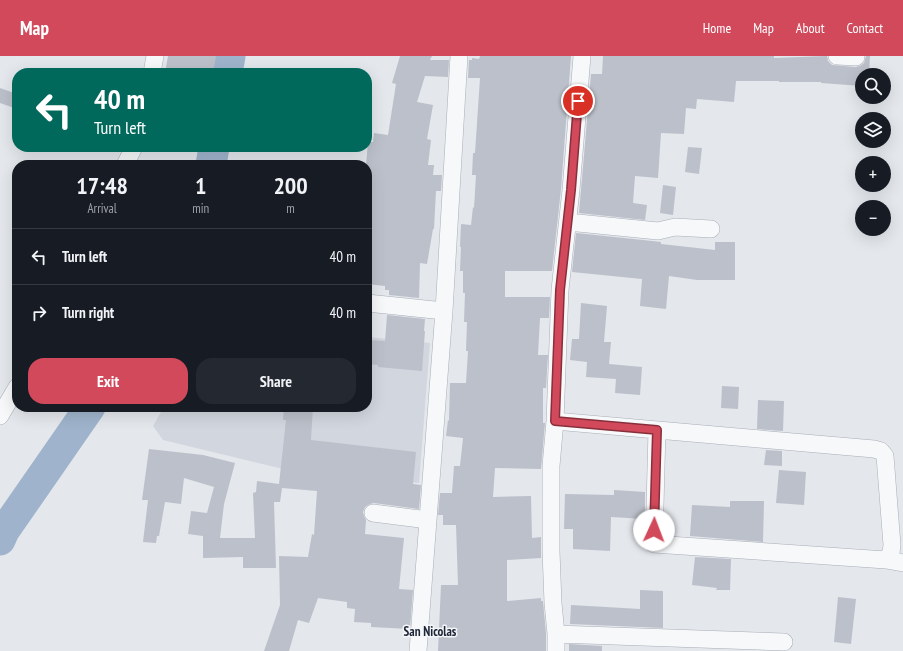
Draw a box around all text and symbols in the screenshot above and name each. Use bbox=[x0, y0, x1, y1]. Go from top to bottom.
text: Map bbox=[20, 16, 49, 40]
text: Home bbox=[703, 19, 731, 37]
text: Map bbox=[753, 19, 774, 37]
text: About bbox=[796, 19, 825, 37]
text: Contact bbox=[847, 19, 883, 37]
map controls bbox=[855, 68, 891, 236]
button: search bbox=[855, 68, 891, 104]
text: 40 m bbox=[94, 80, 145, 117]
icon: left bbox=[28, 84, 80, 136]
pin bbox=[561, 84, 595, 118]
icon: arrive bbox=[567, 90, 589, 112]
button: layers bbox=[855, 112, 891, 148]
text: Turn left bbox=[94, 116, 146, 139]
button: + bbox=[855, 156, 891, 192]
text: 17:48 bbox=[76, 170, 128, 201]
text: 1 bbox=[195, 170, 206, 201]
text: 200 bbox=[273, 170, 308, 201]
text: Arrival bbox=[87, 200, 117, 217]
text: min bbox=[192, 200, 209, 217]
text: m bbox=[286, 200, 295, 217]
button: − bbox=[855, 200, 891, 236]
icon: left bbox=[28, 246, 50, 268]
text: Turn left bbox=[62, 247, 107, 266]
text: 40 m bbox=[330, 247, 356, 266]
icon: right bbox=[28, 302, 50, 324]
text: Turn right bbox=[62, 303, 114, 322]
text: 40 m bbox=[330, 303, 356, 322]
button: Exit bbox=[28, 358, 188, 404]
button: Share bbox=[196, 358, 356, 404]
position arrow bbox=[633, 509, 675, 551]
district label: San Nicolas bbox=[404, 623, 457, 640]

